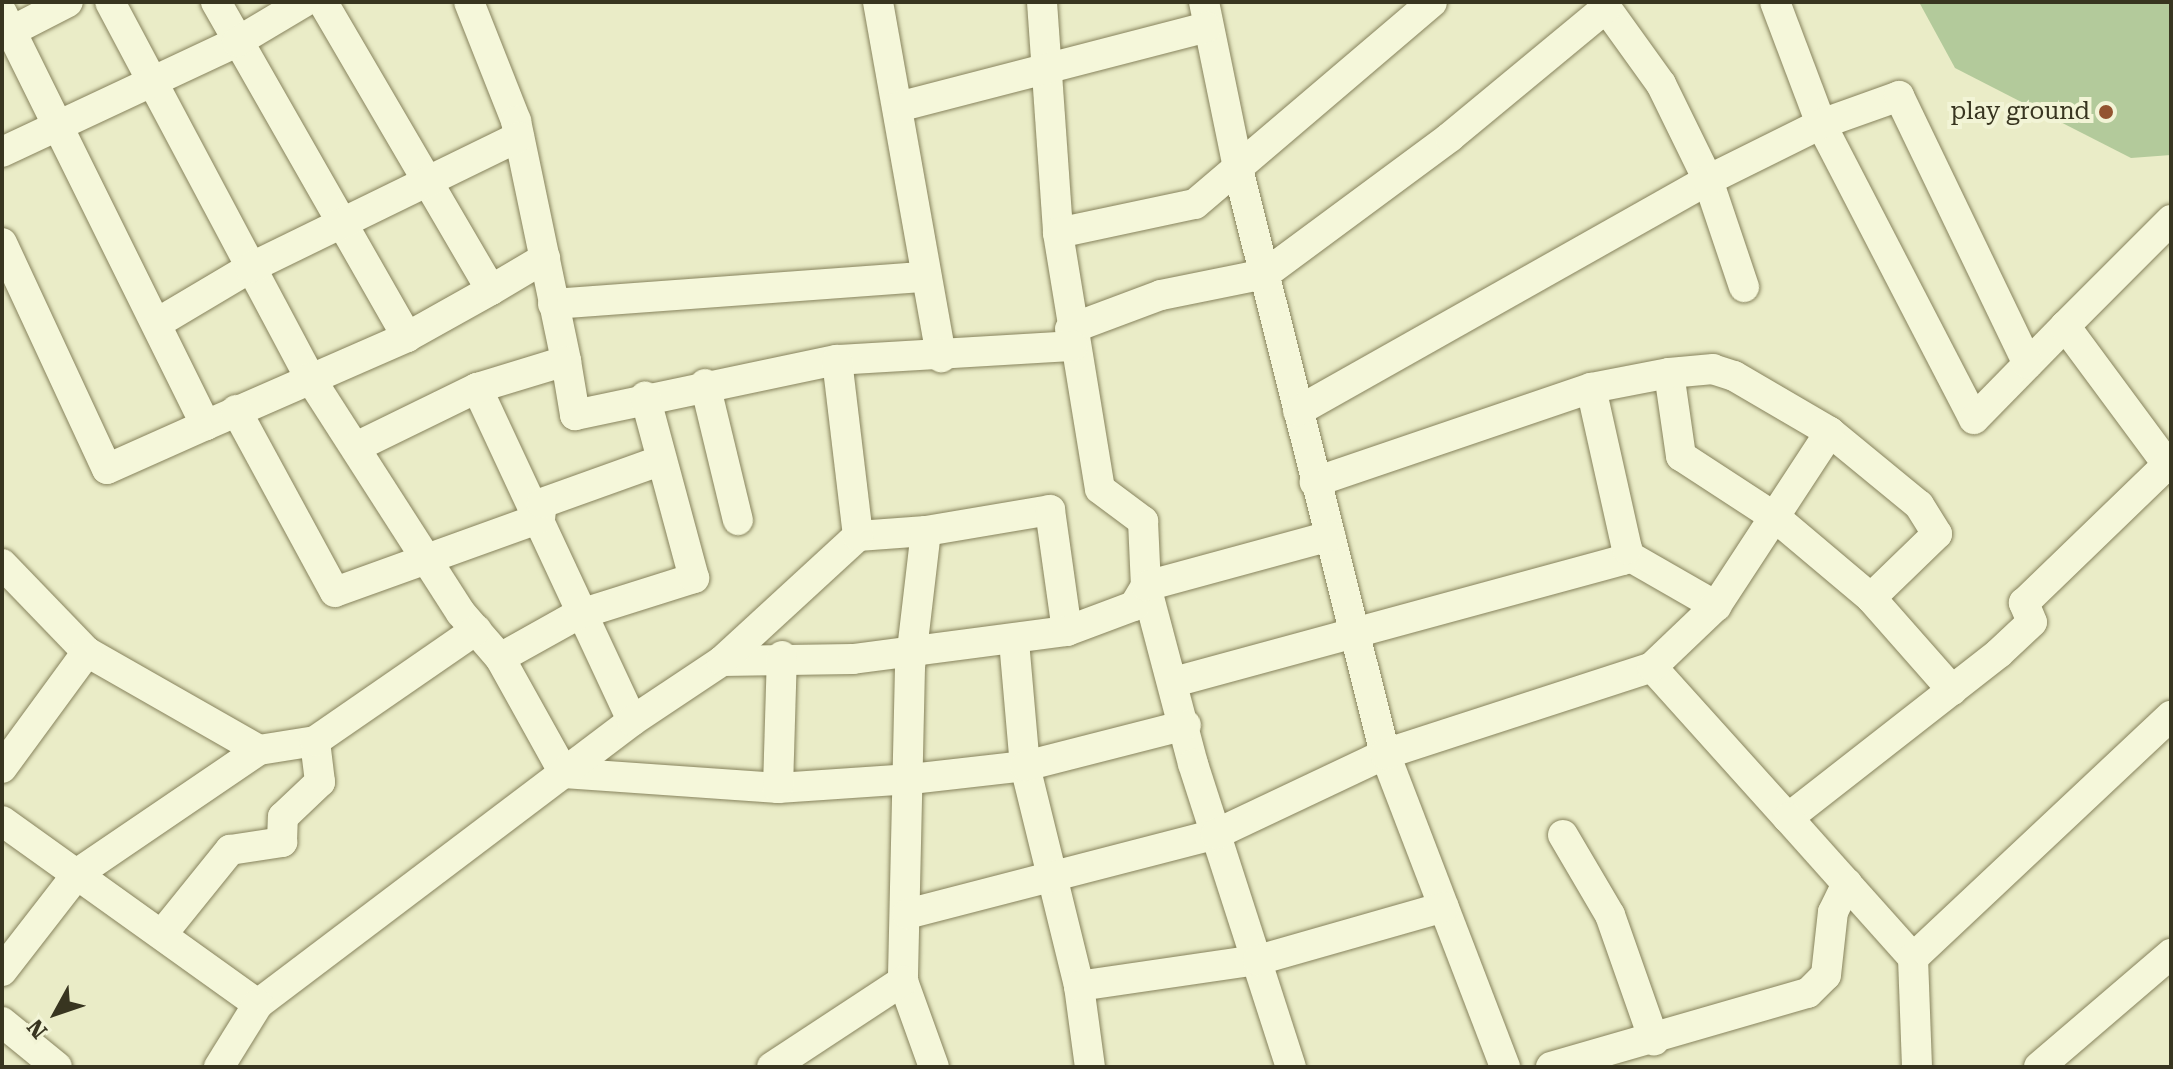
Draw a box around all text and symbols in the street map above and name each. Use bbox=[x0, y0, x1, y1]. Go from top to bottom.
place label: play ground bbox=[1950, 98, 2090, 126]
marker: play ground bbox=[2097, 103, 2115, 121]
north arrow bbox=[16, 973, 96, 1053]
text: N bbox=[22, 1014, 52, 1043]

